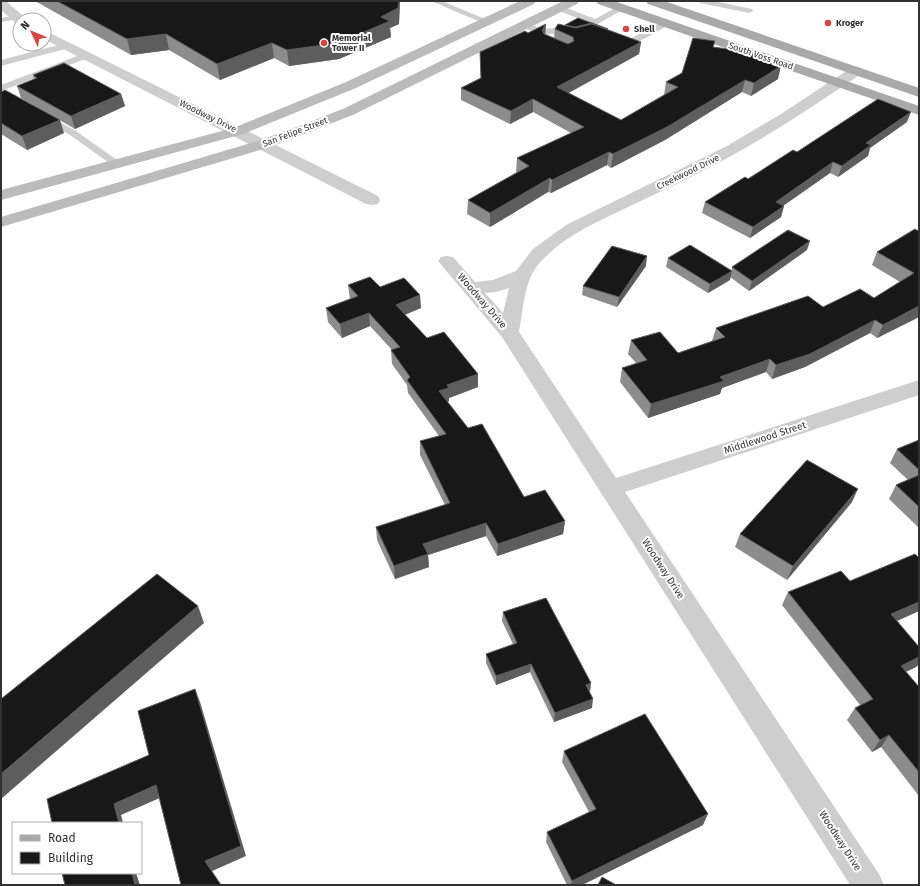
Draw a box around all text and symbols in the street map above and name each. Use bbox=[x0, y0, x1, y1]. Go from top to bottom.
north arrow bbox=[12, 12, 52, 52]
text: N bbox=[18, 18, 32, 33]
marker: Kroger bbox=[823, 18, 833, 28]
place label: Kroger bbox=[836, 18, 864, 28]
marker: Shell bbox=[621, 24, 631, 34]
place label: Shell bbox=[634, 24, 655, 34]
place label: Memorial Tower II bbox=[332, 33, 371, 53]
marker: Memorial Tower II bbox=[319, 38, 329, 48]
street label: South Voss Road bbox=[727, 40, 795, 72]
street label: Woodway Drive bbox=[178, 98, 238, 134]
street label: San Felipe Street bbox=[261, 115, 330, 149]
street label: Creekwood Drive bbox=[655, 152, 721, 191]
street label: Woodway Drive bbox=[455, 271, 509, 331]
street label: Middlewood Street bbox=[722, 419, 808, 457]
street label: Woodway Drive bbox=[639, 537, 687, 601]
street label: Woodway Drive bbox=[816, 809, 864, 873]
legend bbox=[12, 822, 142, 874]
text: Road bbox=[48, 831, 76, 845]
text: Building bbox=[48, 851, 94, 865]

